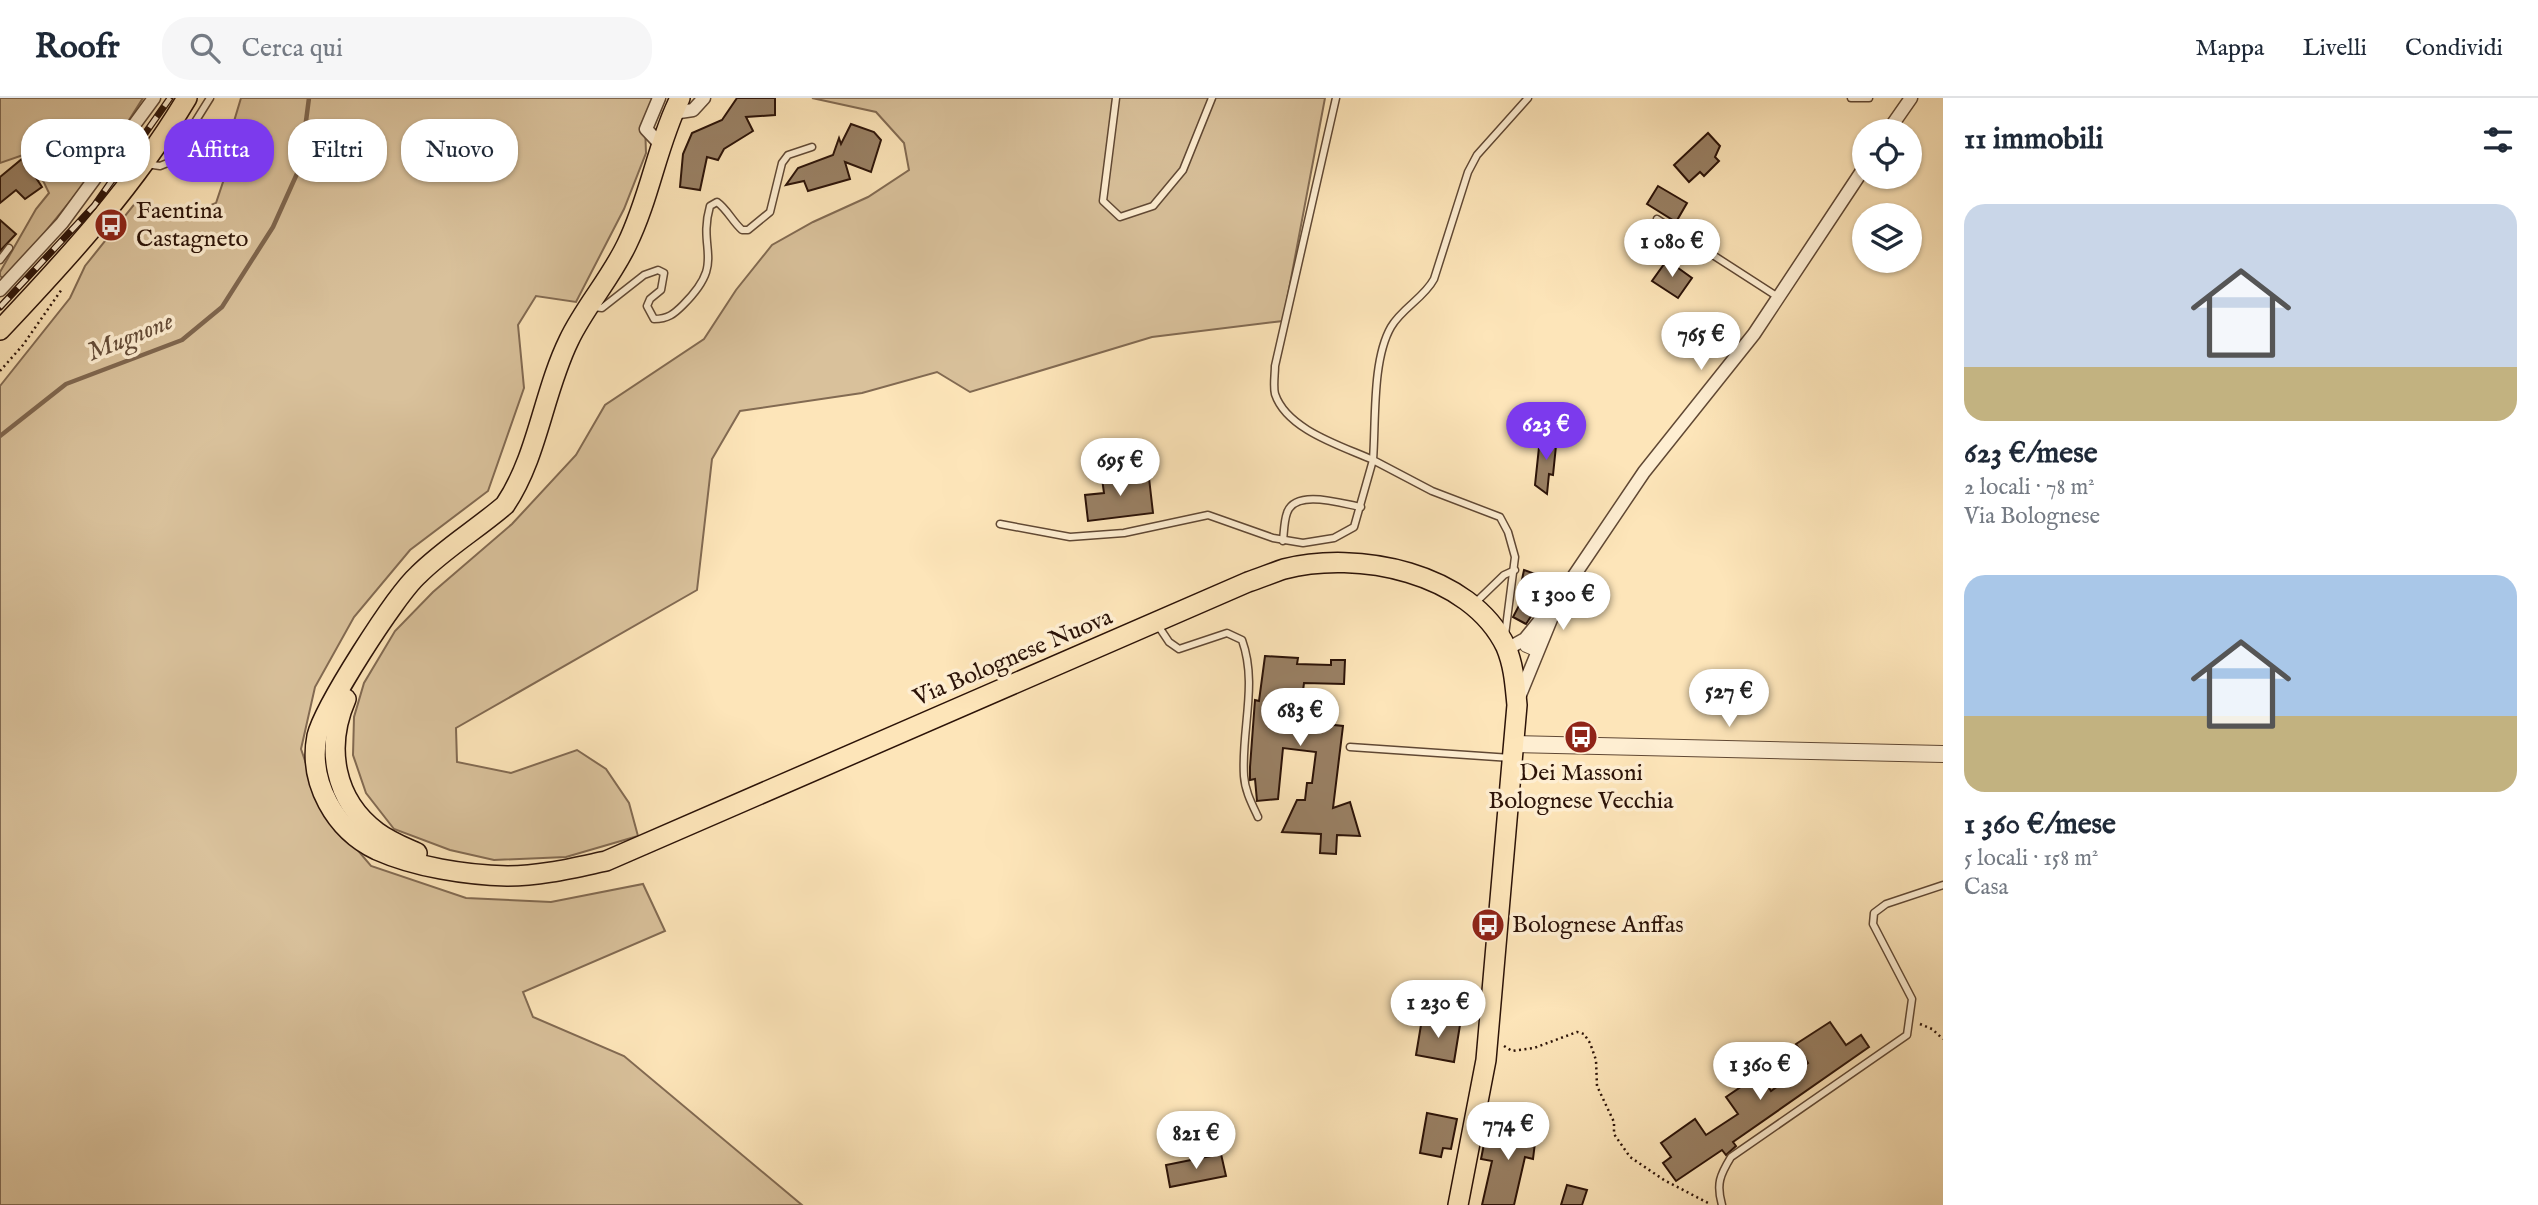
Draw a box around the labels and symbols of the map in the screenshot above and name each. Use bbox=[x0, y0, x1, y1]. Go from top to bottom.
place label: Faentina Castagneto bbox=[136, 196, 249, 255]
bus stop icon: Faentina Castagneto bbox=[92, 206, 130, 244]
pin: 1 080 € bbox=[1607, 220, 1737, 279]
water label: Mugnone bbox=[82, 305, 179, 370]
pin: 765 € bbox=[1652, 313, 1750, 372]
pin: 623 € bbox=[1497, 402, 1595, 462]
pin: 695 € bbox=[1071, 438, 1169, 498]
pin: 1 300 € bbox=[1498, 573, 1628, 632]
street label: Via Bolognese Nuova bbox=[908, 602, 1118, 714]
pin: 527 € bbox=[1680, 670, 1778, 729]
pin: 683 € bbox=[1251, 688, 1349, 748]
bus stop icon: Dei Massoni Bolognese Vecchia bbox=[1562, 718, 1600, 756]
place label: Dei Massoni Bolognese Vecchia bbox=[1488, 758, 1674, 817]
bus stop icon: Bolognese Anffas bbox=[1469, 906, 1507, 944]
place label: Bolognese Anffas bbox=[1512, 910, 1684, 941]
pin: 1 230 € bbox=[1373, 981, 1503, 1040]
pin: 1 360 € bbox=[1695, 1042, 1825, 1102]
pin: 774 € bbox=[1459, 1102, 1557, 1162]
pin: 821 € bbox=[1147, 1112, 1245, 1171]

